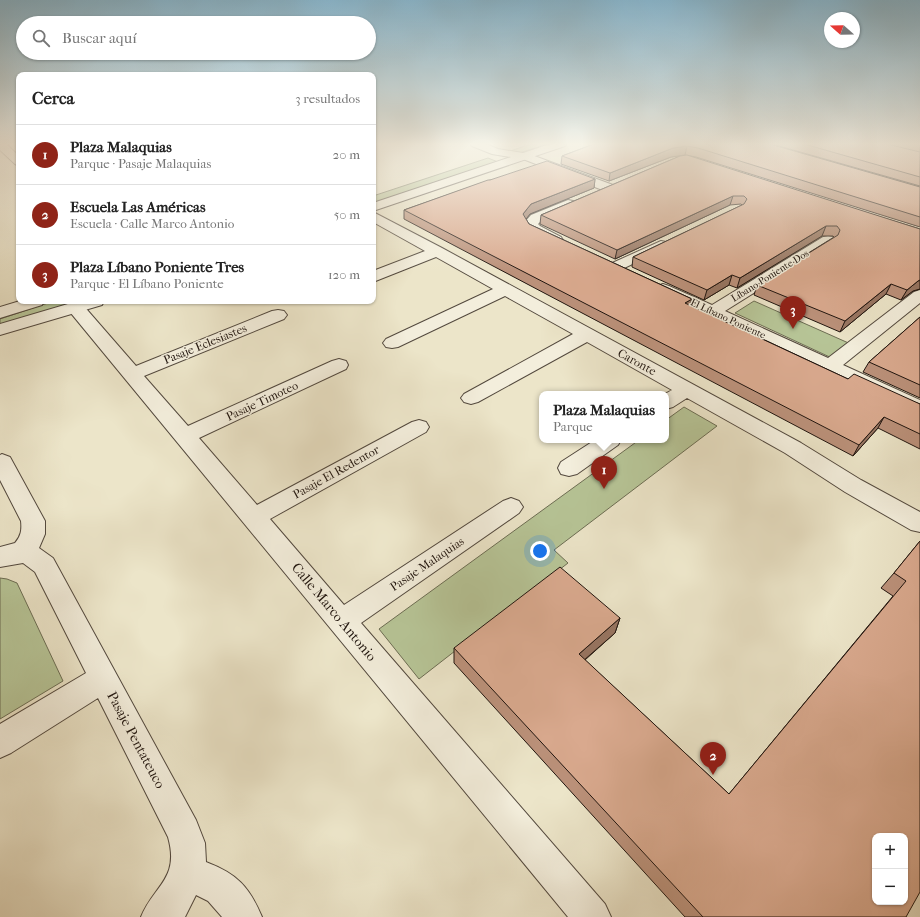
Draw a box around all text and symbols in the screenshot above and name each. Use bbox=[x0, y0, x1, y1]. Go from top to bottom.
north arrow bbox=[824, 12, 860, 48]
search box bbox=[16, 16, 376, 60]
icon: search bbox=[30, 27, 52, 49]
text: Buscar aquí bbox=[62, 29, 137, 47]
text: Cerca bbox=[32, 88, 74, 108]
text: 3 resultados bbox=[295, 91, 360, 106]
text: Plaza Malaquias bbox=[70, 138, 172, 156]
text: 1 bbox=[43, 147, 47, 162]
text: 20 m bbox=[333, 147, 360, 162]
text: Parque · Pasaje Malaquias bbox=[70, 156, 211, 171]
text: Escuela Las Américas bbox=[70, 198, 206, 216]
text: 2 bbox=[42, 207, 48, 222]
text: 50 m bbox=[334, 207, 360, 222]
text: Escuela · Calle Marco Antonio bbox=[70, 216, 234, 231]
street label: Líbano Poniente Dos bbox=[729, 247, 811, 305]
text: Plaza Líbano Poniente Tres bbox=[70, 258, 244, 276]
text: 3 bbox=[42, 267, 48, 282]
text: 120 m bbox=[328, 267, 360, 282]
text: Parque · El Líbano Poniente bbox=[70, 276, 224, 291]
street label: El Líbano Poniente bbox=[689, 296, 767, 342]
pin: 3 bbox=[780, 296, 806, 329]
street label: Pasaje Eclesiastes bbox=[161, 321, 249, 367]
street label: Caronte bbox=[615, 346, 659, 378]
street label: Pasaje Timoteo bbox=[224, 378, 300, 424]
popup bbox=[539, 391, 669, 443]
text: Plaza Malaquias bbox=[553, 401, 655, 419]
text: Parque bbox=[553, 419, 593, 434]
street label: Pasaje El Redentor bbox=[290, 442, 382, 502]
pin: 1 bbox=[591, 456, 617, 489]
street label: Pasaje Malaquias bbox=[387, 534, 467, 594]
your location bbox=[530, 541, 550, 561]
street label: Calle Marco Antonio bbox=[288, 559, 380, 665]
street label: Pasaje Pentateuco bbox=[103, 689, 169, 791]
pin: 2 bbox=[700, 742, 726, 775]
map controls bbox=[872, 833, 908, 905]
button: + bbox=[872, 833, 908, 869]
button: − bbox=[872, 869, 908, 905]

